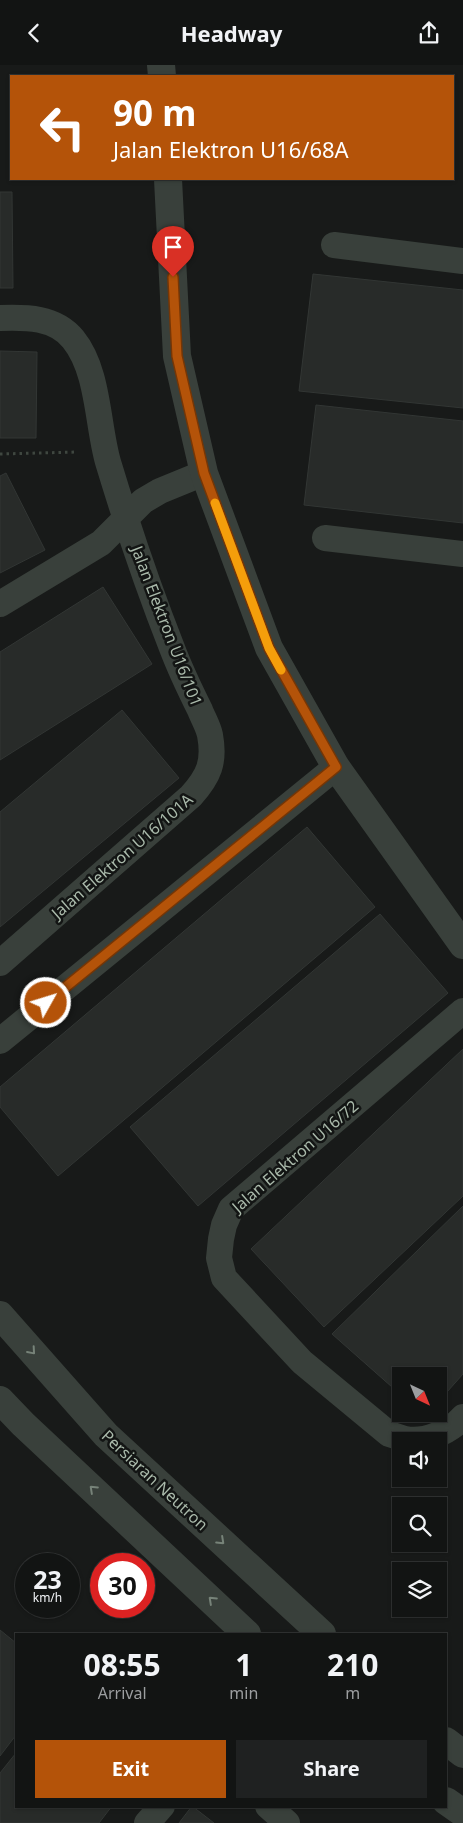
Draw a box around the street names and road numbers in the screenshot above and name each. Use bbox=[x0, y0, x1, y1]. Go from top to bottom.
street label: Jalan Elektron U16/101 bbox=[125, 541, 208, 709]
street label: Jalan Elektron U16/101A bbox=[45, 788, 198, 925]
street label: Jalan Elektron U16/72 bbox=[225, 1095, 363, 1218]
street label: Persiaran Neutron bbox=[97, 1425, 213, 1535]

